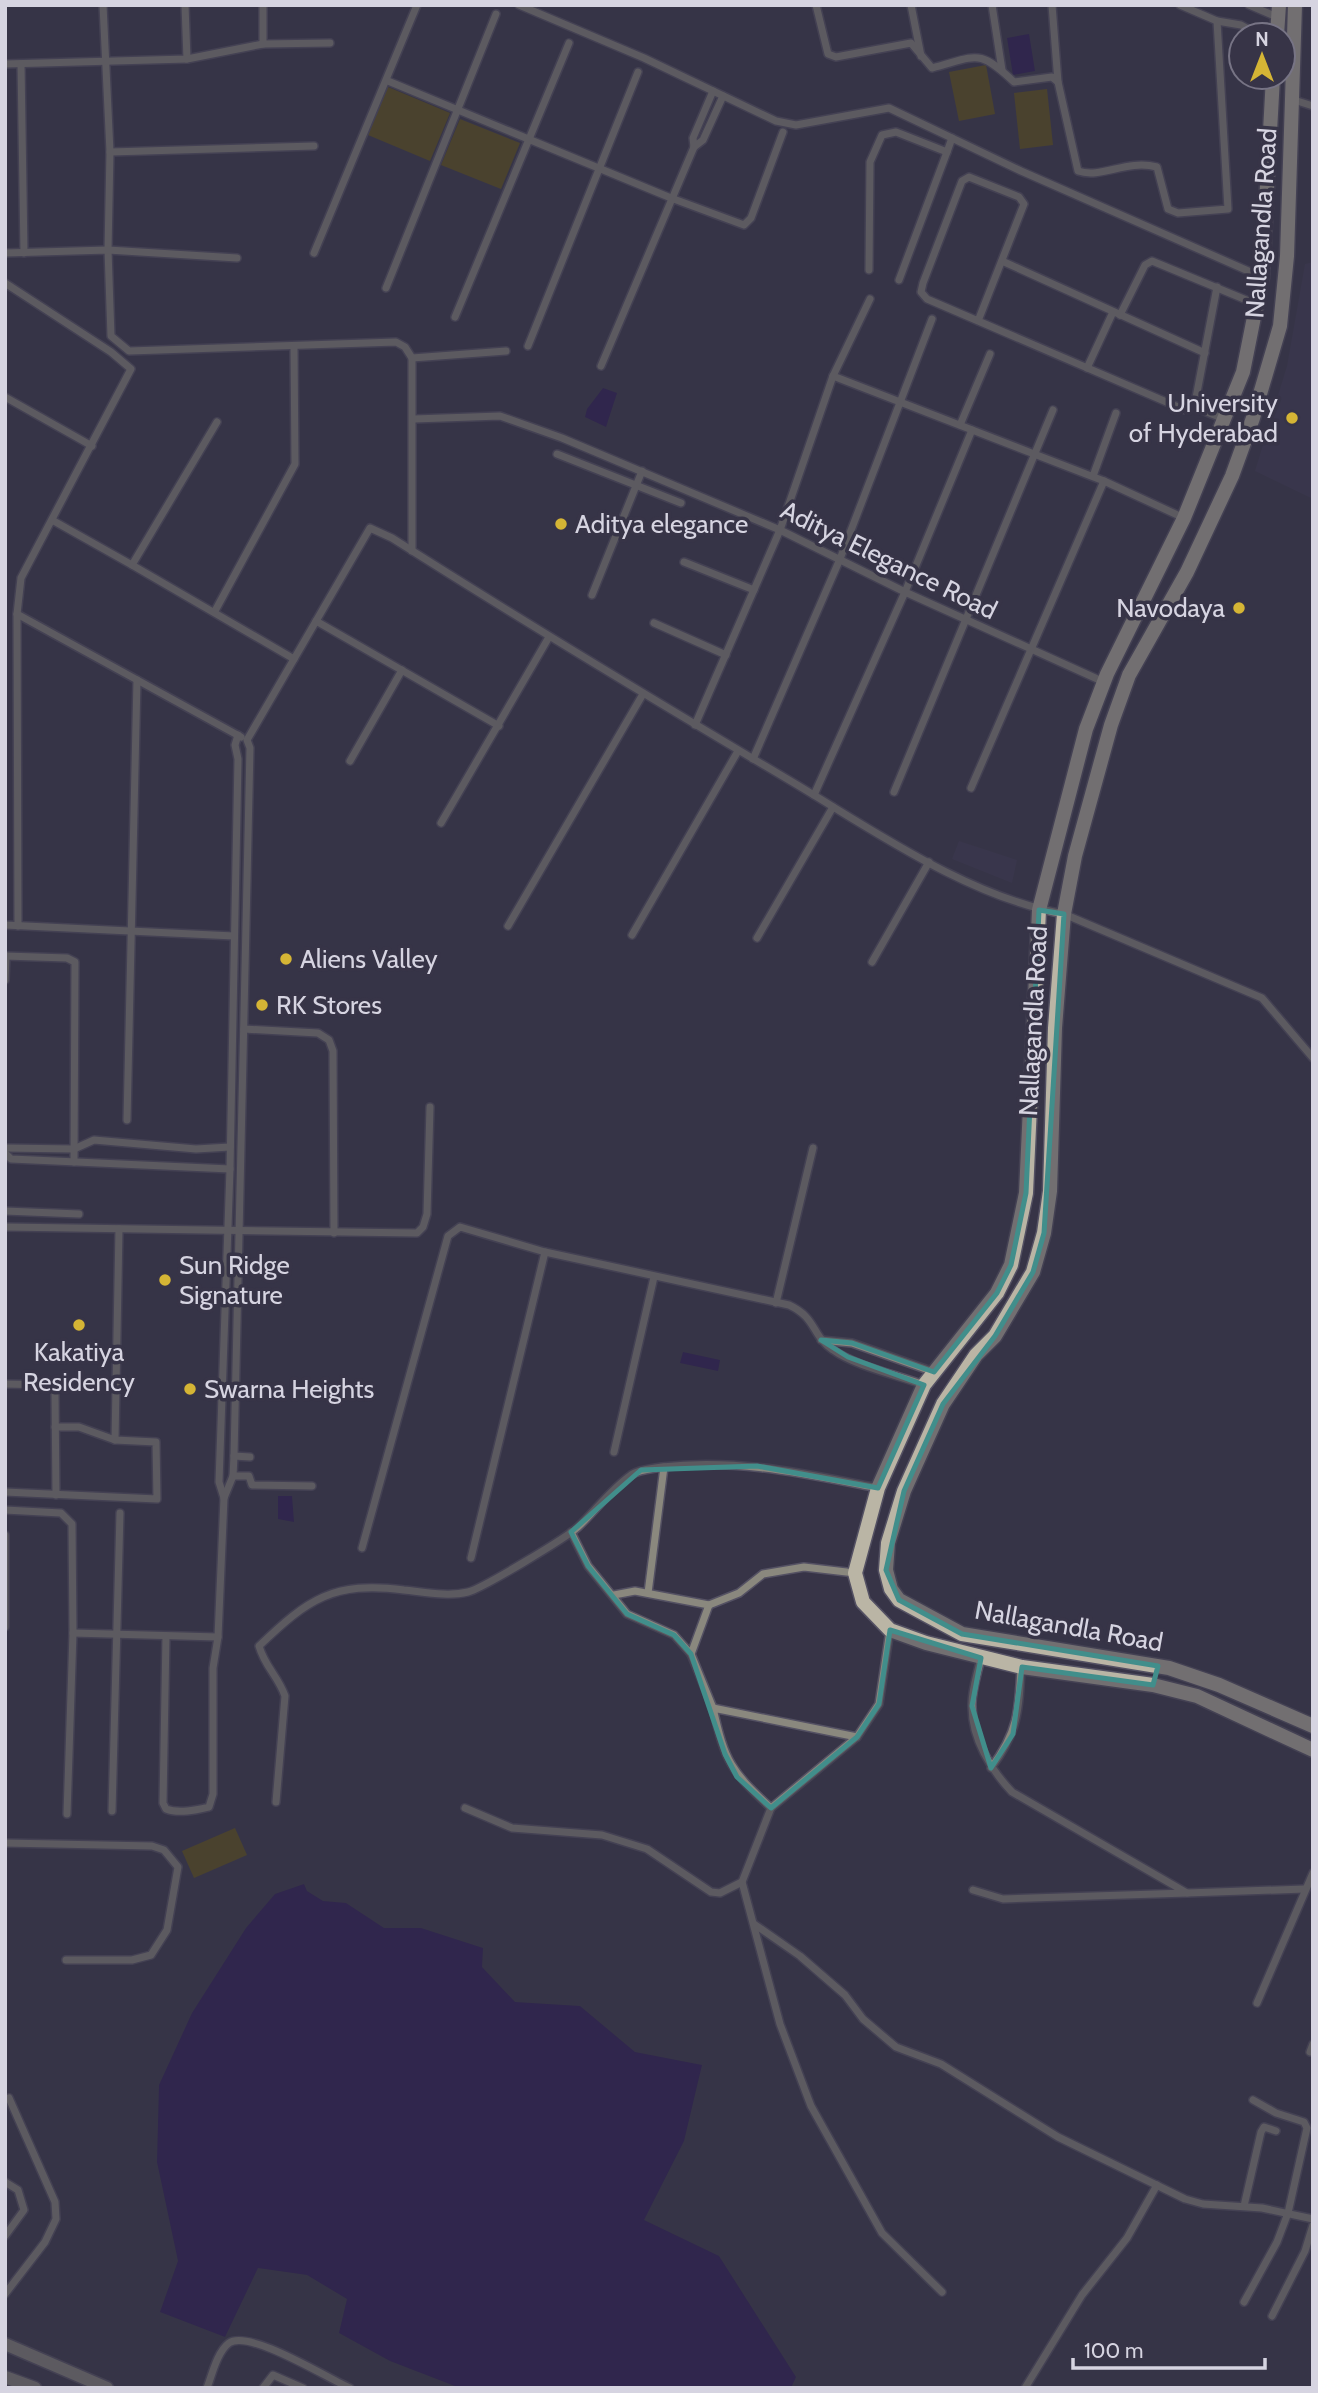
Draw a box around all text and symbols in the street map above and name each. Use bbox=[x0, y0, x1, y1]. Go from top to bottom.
north arrow bbox=[1227, 21, 1297, 91]
text: N bbox=[1255, 28, 1269, 51]
street label: Nallagandla Road bbox=[1238, 127, 1284, 319]
place label: University of Hyderabad bbox=[1129, 387, 1278, 449]
marker: University of Hyderabad bbox=[1284, 410, 1300, 426]
street label: Aditya Elegance Road bbox=[776, 494, 1002, 626]
place label: Aditya elegance bbox=[575, 508, 748, 540]
marker: Aditya elegance bbox=[553, 516, 569, 532]
place label: Navodaya bbox=[1116, 592, 1226, 624]
marker: Navodaya bbox=[1231, 600, 1247, 616]
street label: Nallagandla Road bbox=[1012, 925, 1054, 1117]
place label: Aliens Valley bbox=[300, 943, 438, 975]
marker: Aliens Valley bbox=[278, 951, 294, 967]
place label: RK Stores bbox=[276, 989, 382, 1021]
marker: RK Stores bbox=[254, 997, 270, 1013]
place label: Sun Ridge Signature bbox=[179, 1249, 290, 1311]
marker: Sun Ridge Signature bbox=[157, 1272, 173, 1288]
marker: Kakatiya Residency bbox=[71, 1317, 87, 1333]
place label: Kakatiya Residency bbox=[23, 1336, 135, 1398]
place label: Swarna Heights bbox=[204, 1373, 375, 1405]
marker: Swarna Heights bbox=[182, 1381, 198, 1397]
street label: Nallagandla Road bbox=[972, 1594, 1166, 1658]
scale bar bbox=[1073, 2326, 1266, 2370]
text: 100 m bbox=[1084, 2338, 1143, 2363]

